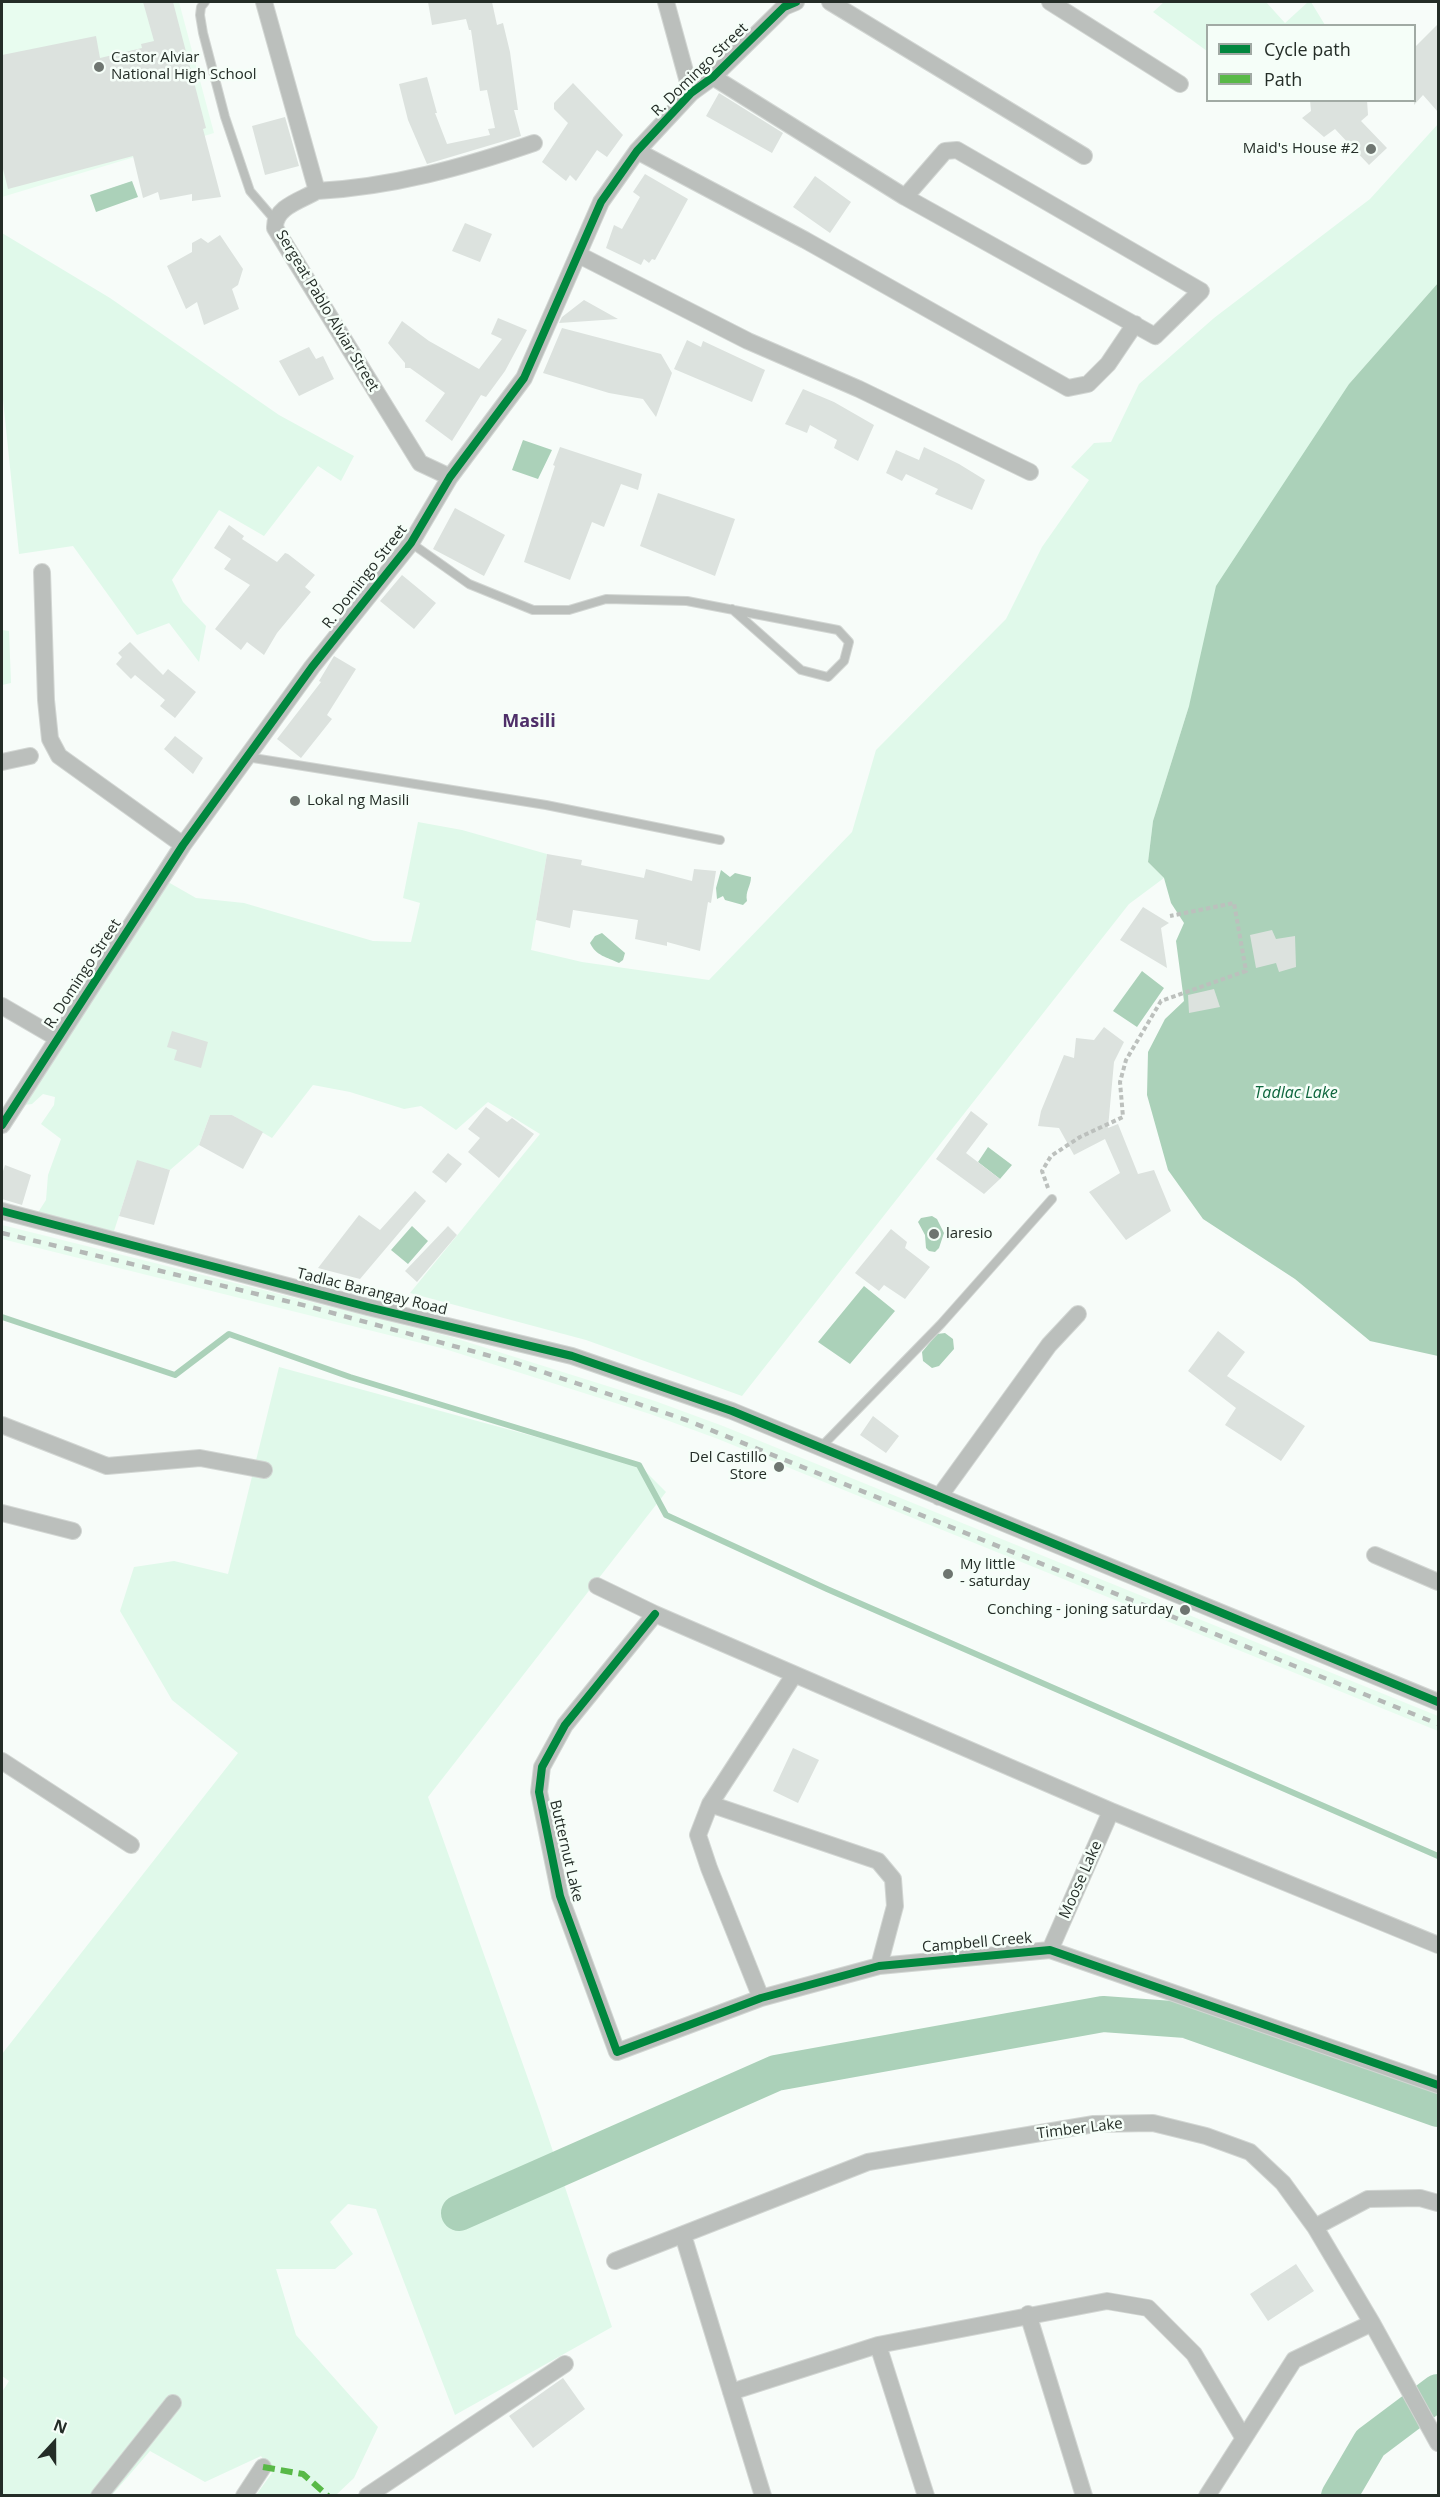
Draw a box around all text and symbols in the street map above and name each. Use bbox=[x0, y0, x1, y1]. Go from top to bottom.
street label: R. Domingo Street bbox=[648, 19, 752, 121]
legend bbox=[1206, 24, 1416, 102]
text: Cycle path bbox=[1264, 37, 1351, 61]
place label: Castor Alviar National High School bbox=[111, 49, 257, 84]
marker: Castor Alviar National High School bbox=[92, 60, 106, 74]
text: Path bbox=[1264, 67, 1302, 91]
place label: Maid's House #2 bbox=[1243, 140, 1359, 158]
marker: Maid's House #2 bbox=[1364, 142, 1378, 156]
street label: Sergeat Pablo Alviar Street bbox=[272, 227, 382, 395]
street label: R. Domingo Street bbox=[319, 521, 411, 633]
district label: Masili bbox=[502, 711, 556, 733]
place label: Lokal ng Masili bbox=[307, 792, 409, 810]
marker: Lokal ng Masili bbox=[288, 794, 302, 808]
street label: R. Domingo Street bbox=[41, 916, 125, 1032]
water label: Tadlac Lake bbox=[1254, 1083, 1338, 1103]
place label: laresio bbox=[946, 1225, 993, 1243]
marker: laresio bbox=[927, 1227, 941, 1241]
street label: Tadlac Barangay Road bbox=[295, 1265, 449, 1319]
place label: Del Castillo Store bbox=[689, 1449, 767, 1484]
marker: Del Castillo Store bbox=[772, 1460, 786, 1474]
place label: My little - saturday bbox=[960, 1556, 1030, 1591]
marker: My little - saturday bbox=[941, 1567, 955, 1581]
place label: Conching - joning saturday bbox=[987, 1601, 1173, 1619]
marker: Conching - joning saturday bbox=[1178, 1603, 1192, 1617]
street label: Butternut Lake bbox=[546, 1798, 586, 1904]
street label: Moose Lake bbox=[1056, 1838, 1106, 1922]
street label: Campbell Creek bbox=[921, 1929, 1033, 1957]
street label: Timber Lake bbox=[1036, 2115, 1124, 2143]
north arrow bbox=[24, 2413, 84, 2473]
text: N bbox=[50, 2414, 70, 2439]

